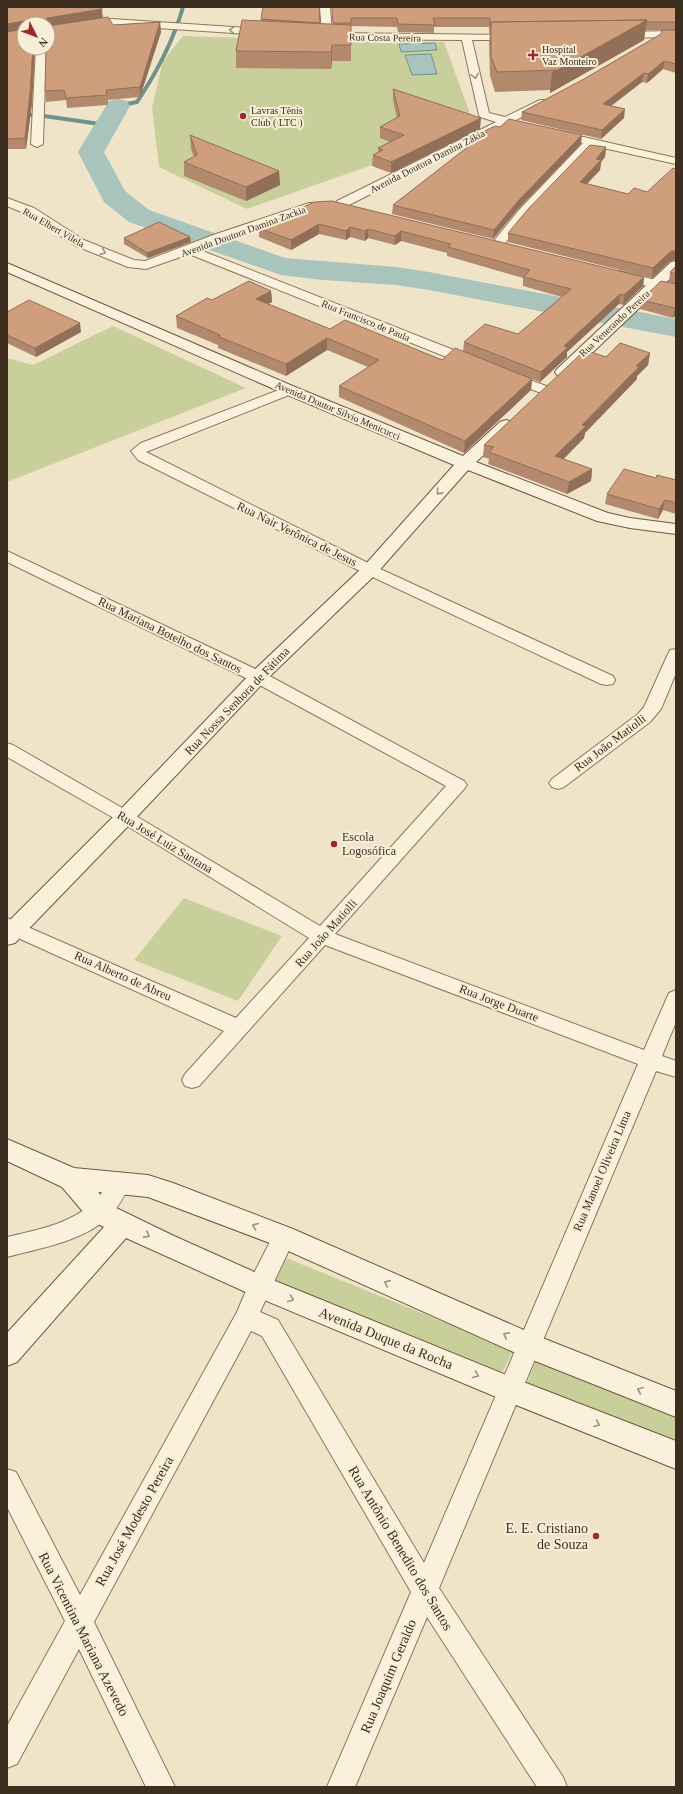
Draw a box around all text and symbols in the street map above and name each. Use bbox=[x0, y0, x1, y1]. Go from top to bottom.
north arrow bbox=[16, 16, 56, 56]
one-way arrow bbox=[229, 26, 235, 35]
street label: Rua Costa Pereira bbox=[349, 31, 422, 44]
text: N bbox=[36, 36, 51, 50]
place label: Hospital Vaz Monteiro bbox=[542, 44, 597, 67]
marker: Hospital Vaz Monteiro bbox=[527, 49, 539, 61]
one-way arrow bbox=[471, 73, 479, 79]
place label: Lavras Tênis Club ( LTC ) bbox=[251, 105, 303, 129]
marker: Lavras Tênis Club ( LTC ) bbox=[238, 111, 248, 121]
street label: Avenida Doutora Damina Zákia bbox=[368, 127, 487, 195]
street label: Avenida Doutora Damina Zackia bbox=[179, 203, 308, 259]
street label: Rua Elbert Vilela bbox=[21, 205, 87, 250]
one-way arrow bbox=[100, 248, 107, 256]
street label: Rua Venerando Pereira bbox=[577, 288, 652, 359]
street label: Rua Francisco de Paula bbox=[320, 298, 412, 343]
street label: Avenida Doutor Sílvio Menicucci bbox=[273, 379, 402, 442]
one-way arrow bbox=[436, 488, 443, 495]
street label: Rua Nair Verônica de Jesus bbox=[235, 499, 360, 569]
street label: Rua Mariana Botelho dos Santos bbox=[96, 594, 244, 676]
street label: Rua Nossa Senhora de Fátima bbox=[182, 644, 293, 758]
street label: Rua João Matiolli bbox=[571, 711, 649, 774]
street label: Rua José Luiz Santana bbox=[115, 808, 216, 876]
place label: Escola Logosófica bbox=[342, 830, 397, 858]
marker: Escola Logosófica bbox=[329, 839, 339, 849]
street label: Rua João Matiolli bbox=[292, 896, 360, 970]
street label: Rua Alberto de Abreu bbox=[72, 948, 174, 1004]
street label: Rua Jorge Duarte bbox=[457, 981, 541, 1025]
street label: Rua Manoel Oliveira Lima bbox=[570, 1108, 634, 1233]
one-way arrow bbox=[252, 1223, 259, 1231]
one-way arrow bbox=[143, 1230, 150, 1238]
one-way arrow bbox=[384, 1280, 392, 1288]
one-way arrow bbox=[287, 1294, 295, 1302]
street label: Avenida Duque da Rocha bbox=[317, 1305, 456, 1373]
one-way arrow bbox=[503, 1332, 510, 1340]
one-way arrow bbox=[473, 1371, 480, 1379]
one-way arrow bbox=[636, 1386, 643, 1394]
one-way arrow bbox=[593, 1419, 600, 1427]
street label: Rua José Modesto Pereira bbox=[93, 1453, 177, 1589]
street label: Rua Antônio Benedito dos Santos bbox=[345, 1463, 456, 1633]
place label: E. E. Cristiano de Souza bbox=[506, 1521, 589, 1552]
marker: E. E. Cristiano de Souza bbox=[591, 1531, 601, 1541]
street label: Rua Vicentina Mariana Azevedo bbox=[36, 1550, 132, 1719]
street label: Rua Joaquim Geraldo bbox=[358, 1617, 419, 1735]

